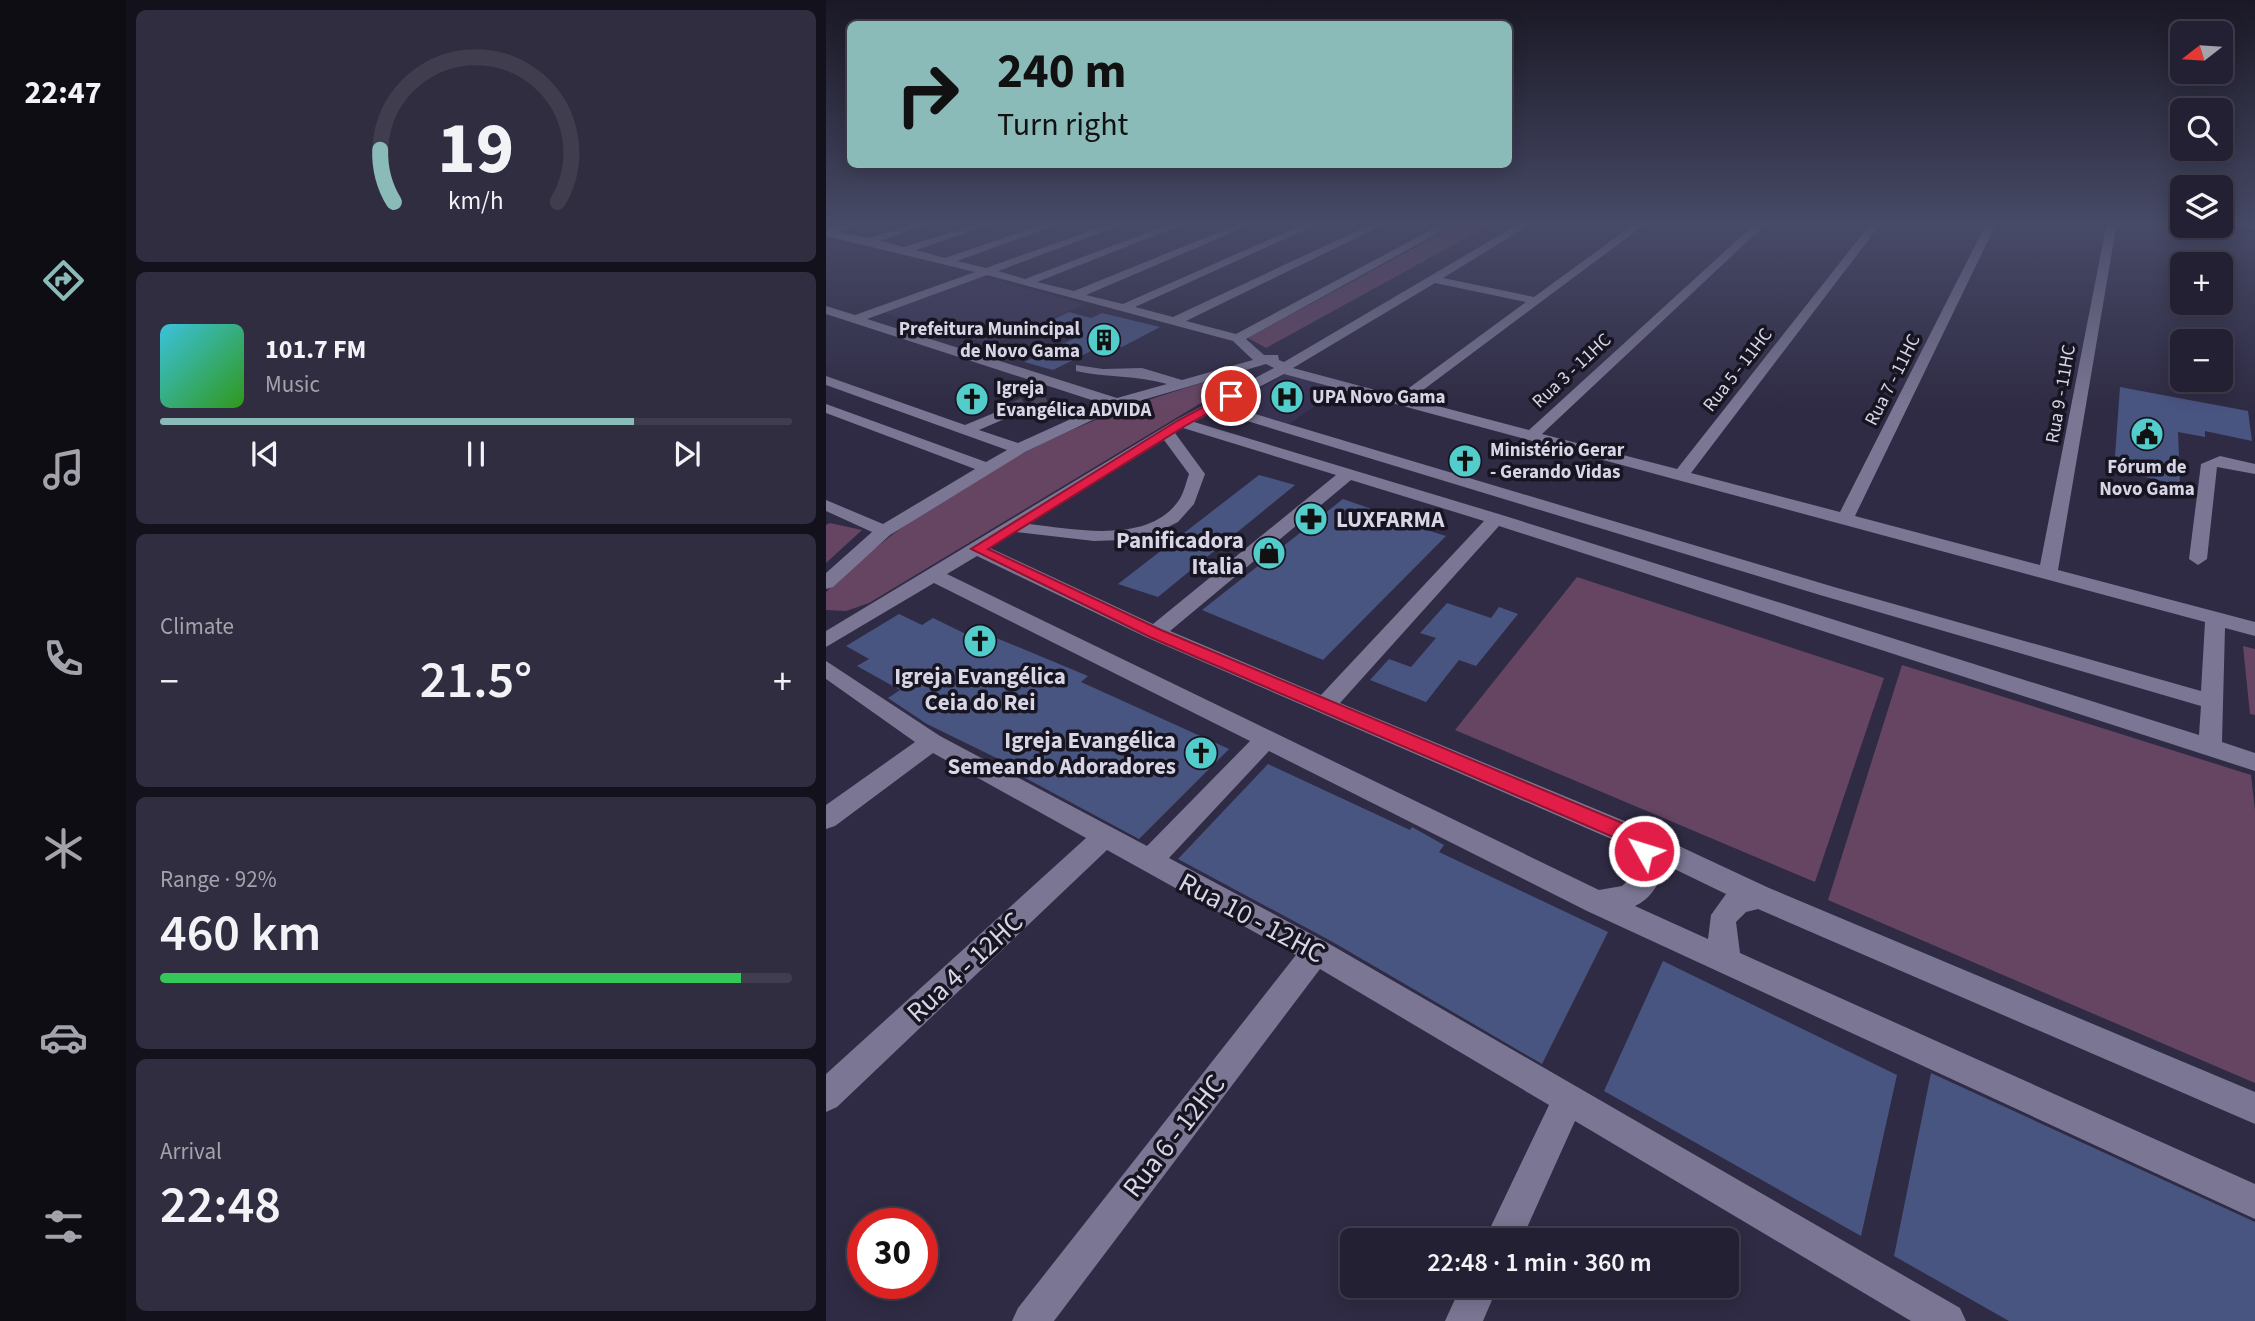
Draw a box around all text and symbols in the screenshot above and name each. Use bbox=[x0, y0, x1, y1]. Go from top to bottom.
north arrow bbox=[2170, 21, 2233, 84]
map controls bbox=[2170, 21, 2233, 392]
text: 240 m bbox=[997, 37, 1126, 107]
icon: right bbox=[882, 49, 973, 140]
text: 22:47 bbox=[24, 70, 102, 116]
text: 19 bbox=[438, 97, 514, 201]
button: search bbox=[2170, 98, 2233, 161]
text: Turn right bbox=[997, 102, 1128, 148]
button: layers bbox=[2170, 175, 2233, 238]
text: km/h bbox=[448, 183, 504, 219]
button: + bbox=[2170, 252, 2233, 315]
icon: directions bbox=[39, 256, 88, 305]
place label: Prefeitura Munincipal de Novo Gama bbox=[899, 316, 1081, 365]
building icon: Prefeitura Munincipal de Novo Gama bbox=[1085, 321, 1123, 359]
street label: Rua 5 - 11HC bbox=[1697, 322, 1779, 418]
street label: Rua 3 - 11HC bbox=[1526, 327, 1618, 415]
street label: Rua 7 - 11HC bbox=[1858, 329, 1928, 431]
button: − bbox=[2170, 329, 2233, 392]
text: 101.7 FM bbox=[265, 331, 366, 368]
street label: Rua 9 - 11HC bbox=[2039, 342, 2083, 445]
pin bbox=[1201, 366, 1261, 426]
text: Music bbox=[265, 368, 320, 401]
place label: Igreja Evangélica ADVIDA bbox=[996, 375, 1151, 424]
icon: arrive bbox=[1212, 377, 1250, 415]
hospital icon: UPA Novo Gama bbox=[1268, 378, 1306, 416]
church icon: Igreja Evangélica ADVIDA bbox=[953, 380, 991, 418]
place label: UPA Novo Gama bbox=[1312, 384, 1445, 411]
public building icon: Fórum de Novo Gama bbox=[2128, 415, 2166, 453]
icon: previous bbox=[246, 435, 284, 473]
icon: pause bbox=[457, 435, 495, 473]
icon: next bbox=[668, 435, 706, 473]
place label: Ministério Gerar - Gerando Vidas bbox=[1490, 437, 1625, 486]
church icon: Ministério Gerar - Gerando Vidas bbox=[1446, 442, 1484, 480]
icon: music bbox=[39, 445, 88, 494]
place label: Fórum de Novo Gama bbox=[2099, 454, 2195, 503]
pharmacy icon: LUXFARMA bbox=[1292, 500, 1330, 538]
place label: LUXFARMA bbox=[1336, 503, 1445, 536]
place label: Panificadora Italia bbox=[1116, 524, 1244, 583]
shop icon: Panificadora Italia bbox=[1250, 534, 1288, 572]
text: Climate bbox=[160, 610, 234, 643]
church icon: Igreja Evangélica Ceia do Rei bbox=[961, 622, 999, 660]
icon: phone bbox=[39, 634, 88, 683]
text: 21.5° bbox=[420, 644, 532, 718]
text: − bbox=[160, 655, 179, 709]
text: + bbox=[773, 655, 792, 709]
place label: Igreja Evangélica Ceia do Rei bbox=[894, 660, 1066, 719]
place label: Igreja Evangélica Semeando Adoradores bbox=[947, 724, 1176, 783]
church icon: Igreja Evangélica Semeando Adoradores bbox=[1182, 734, 1220, 772]
position arrow bbox=[1607, 814, 1681, 888]
icon: climate bbox=[39, 824, 88, 873]
text: Range · 92% bbox=[160, 863, 277, 896]
street label: Rua 10 - 12HC bbox=[1172, 863, 1332, 973]
text: 460 km bbox=[160, 897, 321, 971]
street label: Rua 4 - 12HC bbox=[898, 902, 1032, 1032]
icon: car bbox=[39, 1013, 88, 1062]
street label: Rua 6 - 12HC bbox=[1113, 1066, 1235, 1206]
text: Arrival bbox=[160, 1135, 222, 1168]
text: 22:48 bbox=[160, 1169, 281, 1243]
icon: filters bbox=[39, 1202, 88, 1251]
speed limit sign: 30 bbox=[847, 1208, 938, 1299]
text: 22:48 · 1 min · 360 m bbox=[1427, 1244, 1652, 1281]

